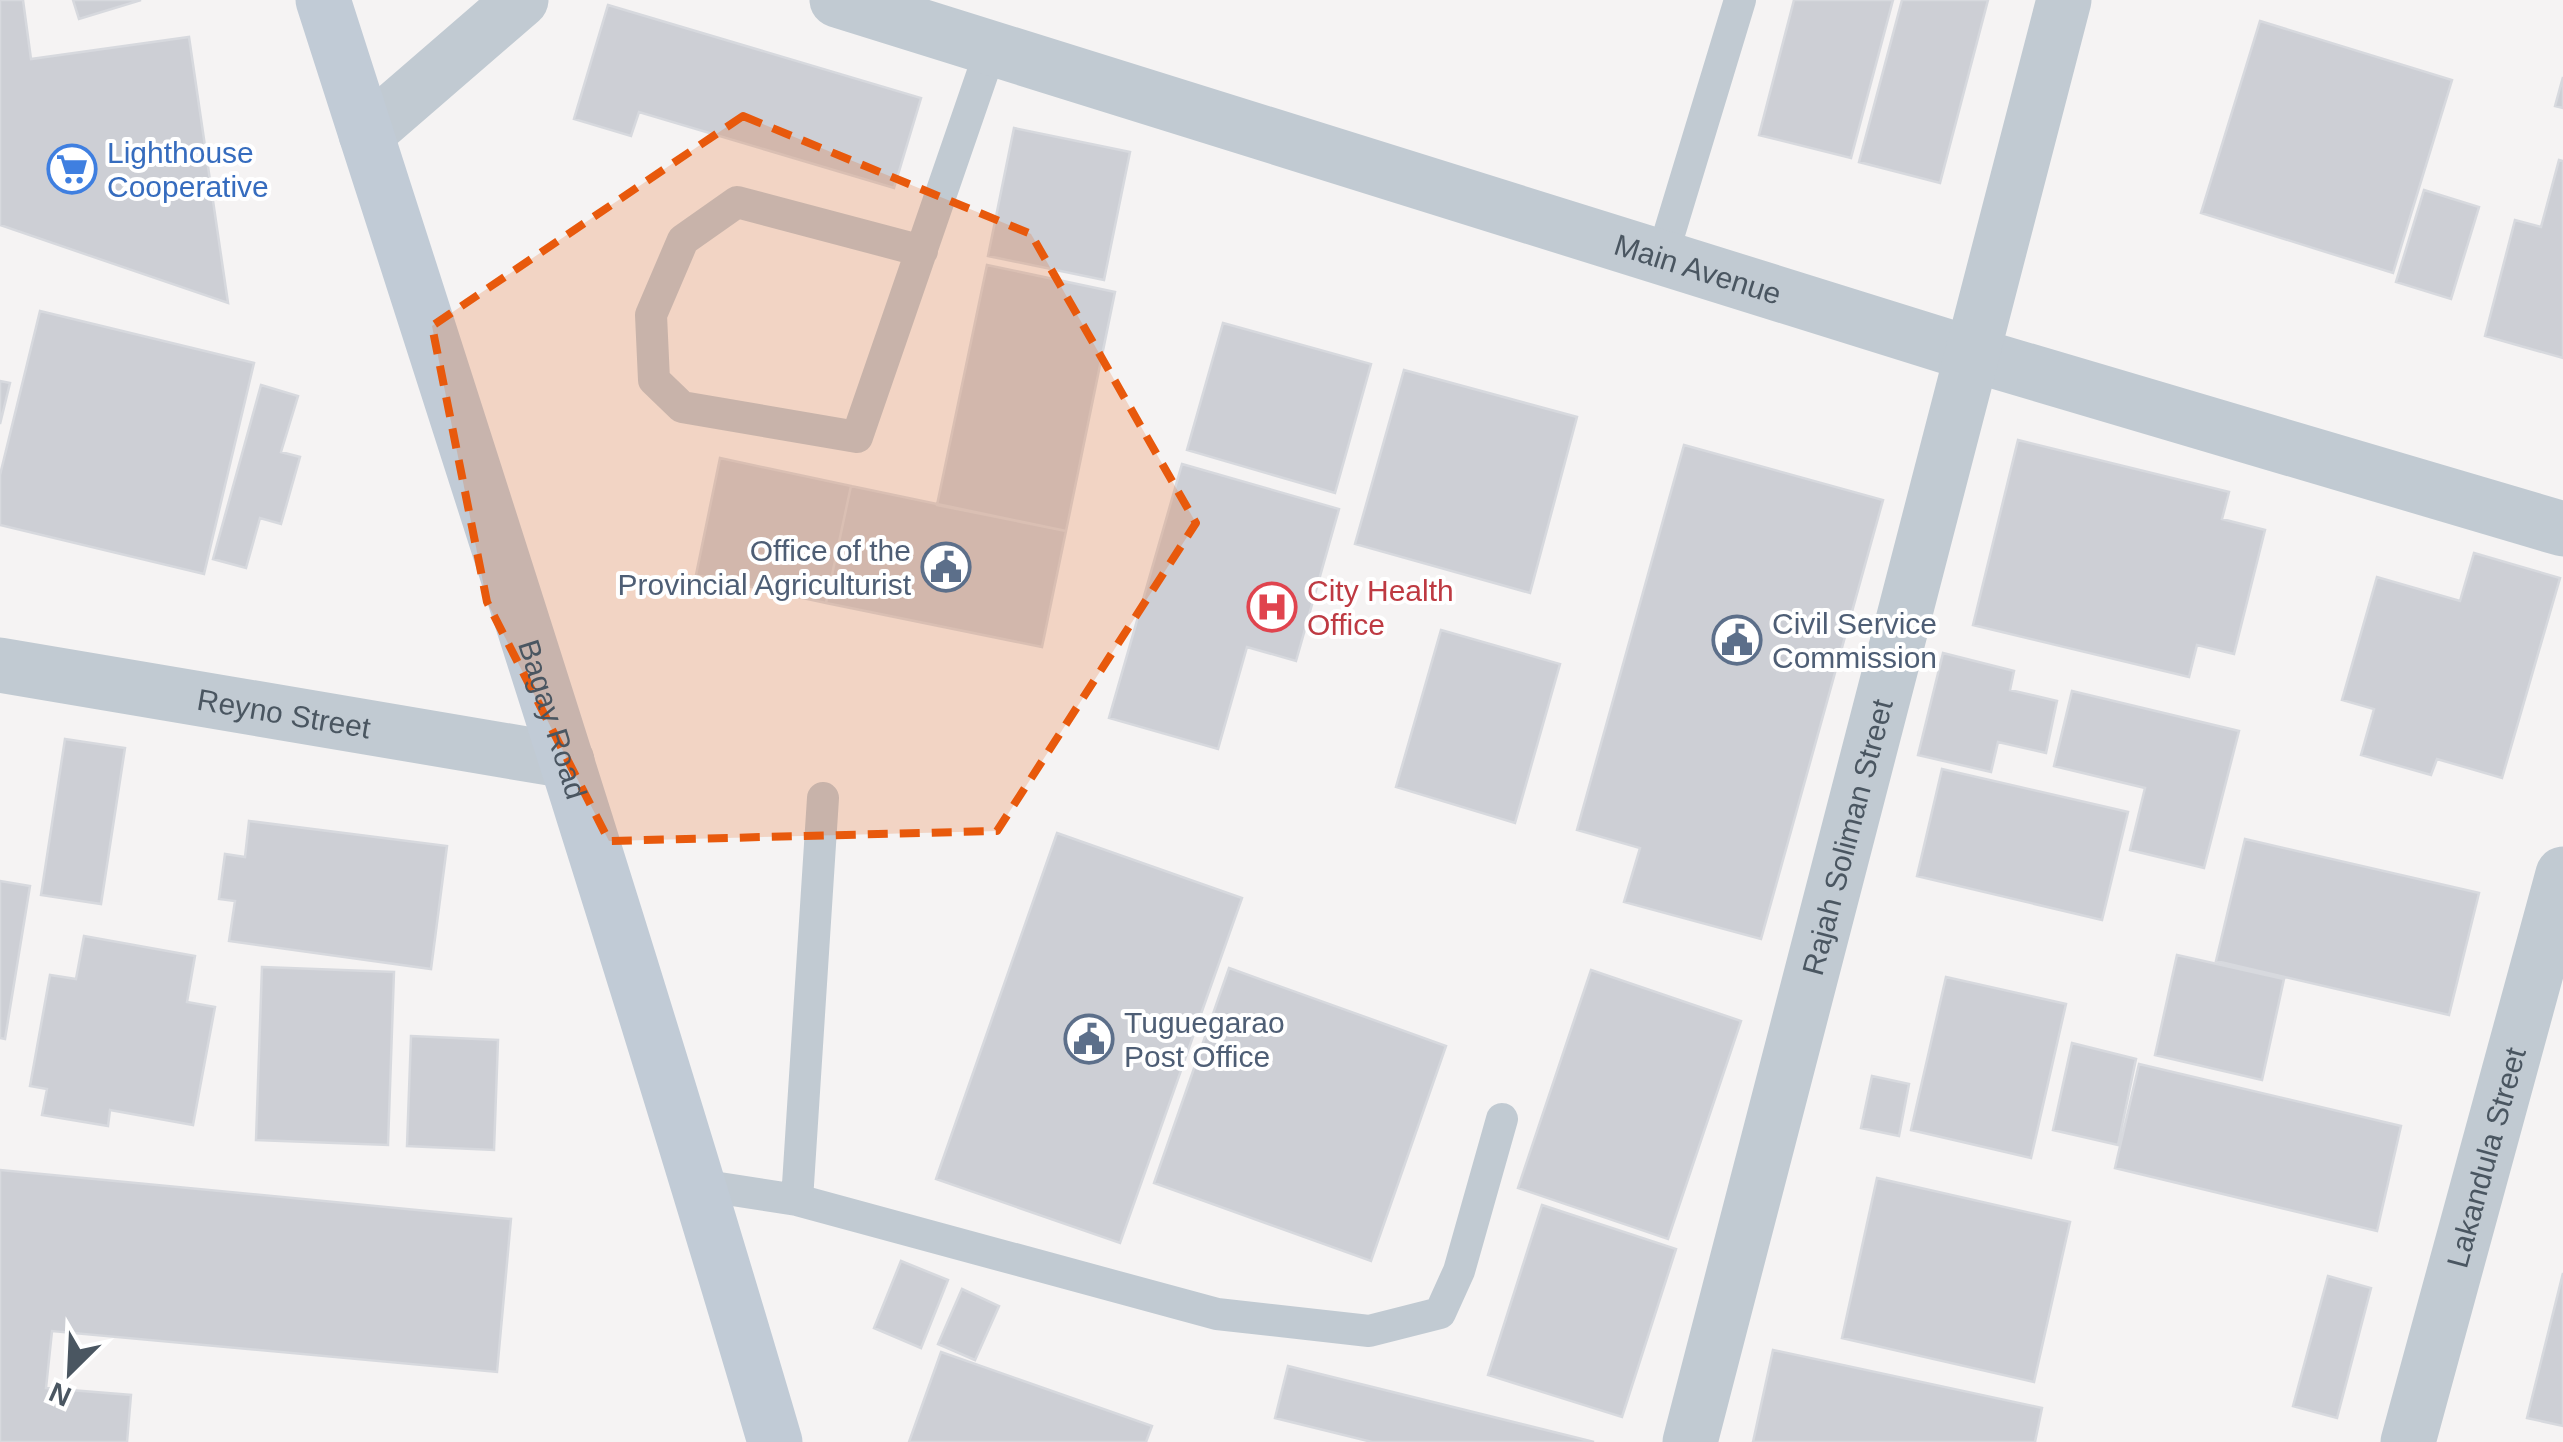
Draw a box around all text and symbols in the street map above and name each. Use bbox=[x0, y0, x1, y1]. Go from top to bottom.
place label: Lighthouse Cooperative bbox=[107, 136, 269, 203]
supermarket icon: Lighthouse Cooperative bbox=[46, 143, 98, 195]
street label: Main Avenue bbox=[1611, 227, 1785, 310]
place label: Office of the Provincial Agriculturist bbox=[618, 534, 912, 601]
public building icon: Office of the Provincial Agriculturist bbox=[920, 541, 972, 593]
place label: City Health Office bbox=[1307, 574, 1454, 641]
hospital icon: City Health Office bbox=[1246, 581, 1298, 633]
place label: Civil Service Commission bbox=[1772, 607, 1937, 674]
public building icon: Civil Service Commission bbox=[1711, 614, 1763, 666]
street label: Bagay Road bbox=[513, 635, 594, 803]
street label: Reyno Street bbox=[195, 682, 374, 744]
street label: Rajah Soliman Street bbox=[1795, 695, 1899, 978]
place label: Tuguegarao Post Office bbox=[1124, 1006, 1285, 1073]
public building icon: Tuguegarao Post Office bbox=[1063, 1013, 1115, 1065]
street label: Lakandula Street bbox=[2440, 1043, 2532, 1271]
north arrow bbox=[20, 1322, 120, 1422]
text: N bbox=[44, 1376, 76, 1413]

